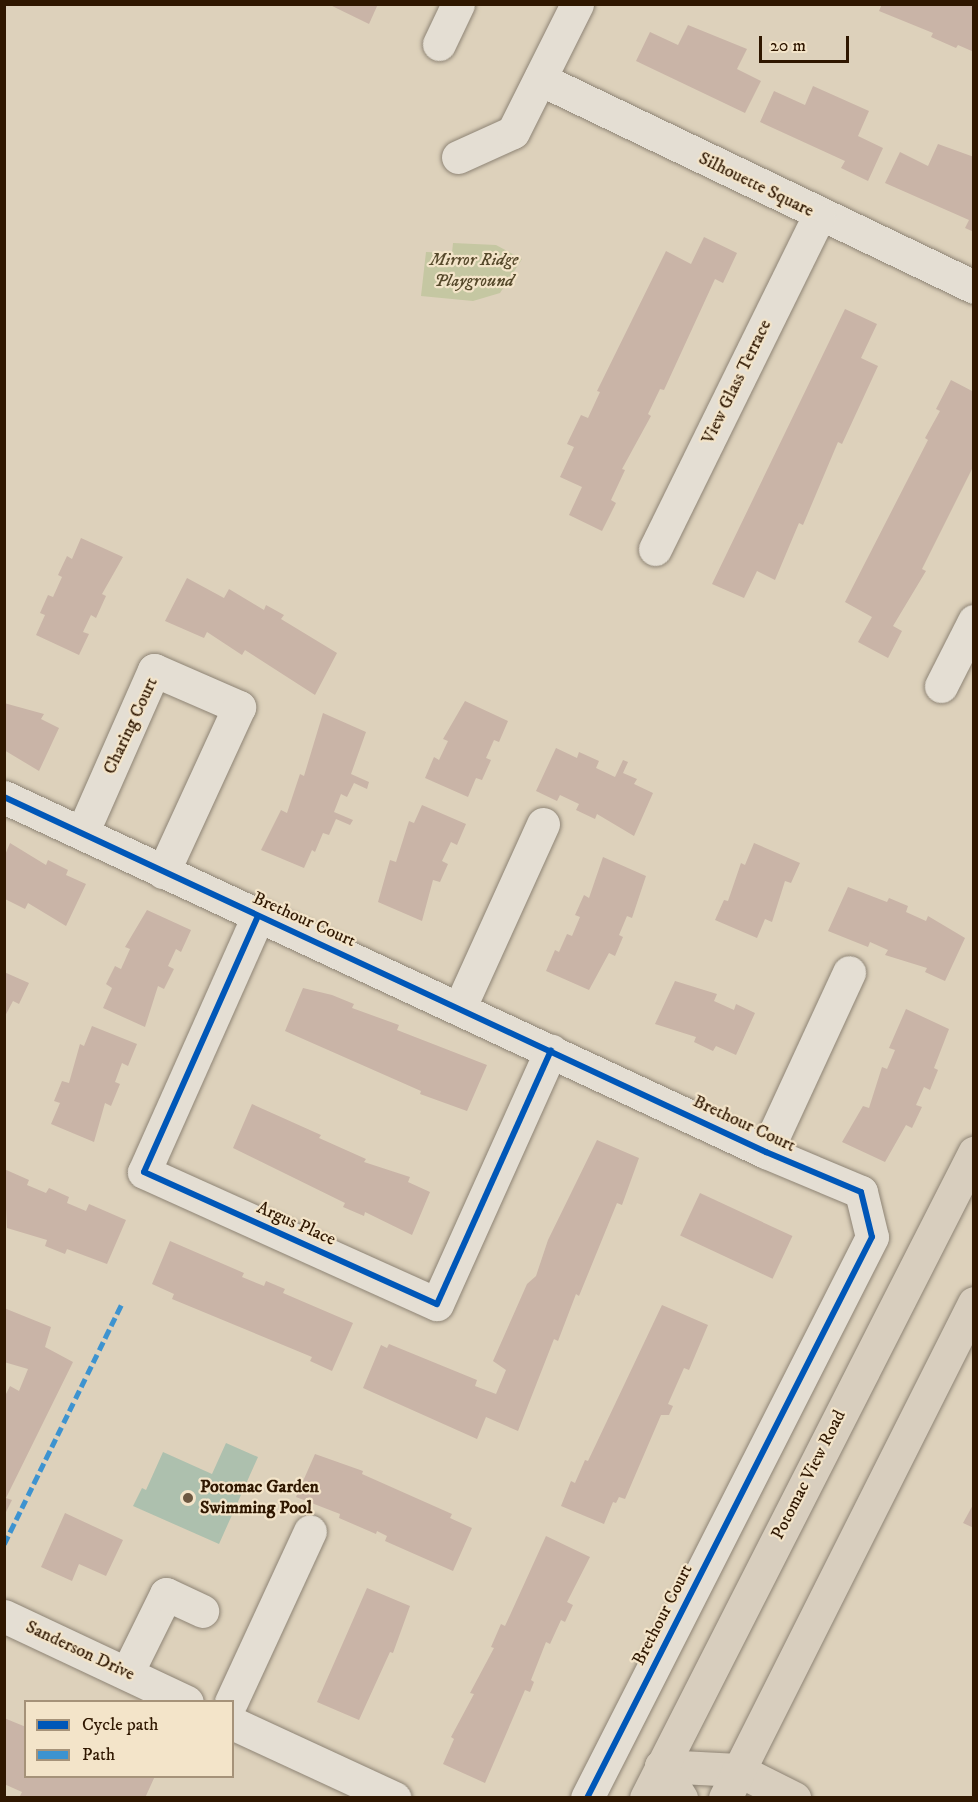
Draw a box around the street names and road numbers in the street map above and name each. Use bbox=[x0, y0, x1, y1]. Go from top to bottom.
street label: Silhouette Square bbox=[695, 148, 817, 222]
street label: View Glass Terrace bbox=[698, 316, 776, 448]
street label: Charing Court bbox=[99, 674, 163, 778]
street label: Brethour Court bbox=[249, 888, 359, 952]
street label: Brethour Court bbox=[689, 1091, 799, 1157]
street label: Argus Place bbox=[253, 1197, 339, 1251]
street label: Potomac View Road bbox=[767, 1407, 851, 1543]
street label: Brethour Court bbox=[628, 1561, 698, 1669]
street label: Sanderson Drive bbox=[22, 1616, 138, 1686]

